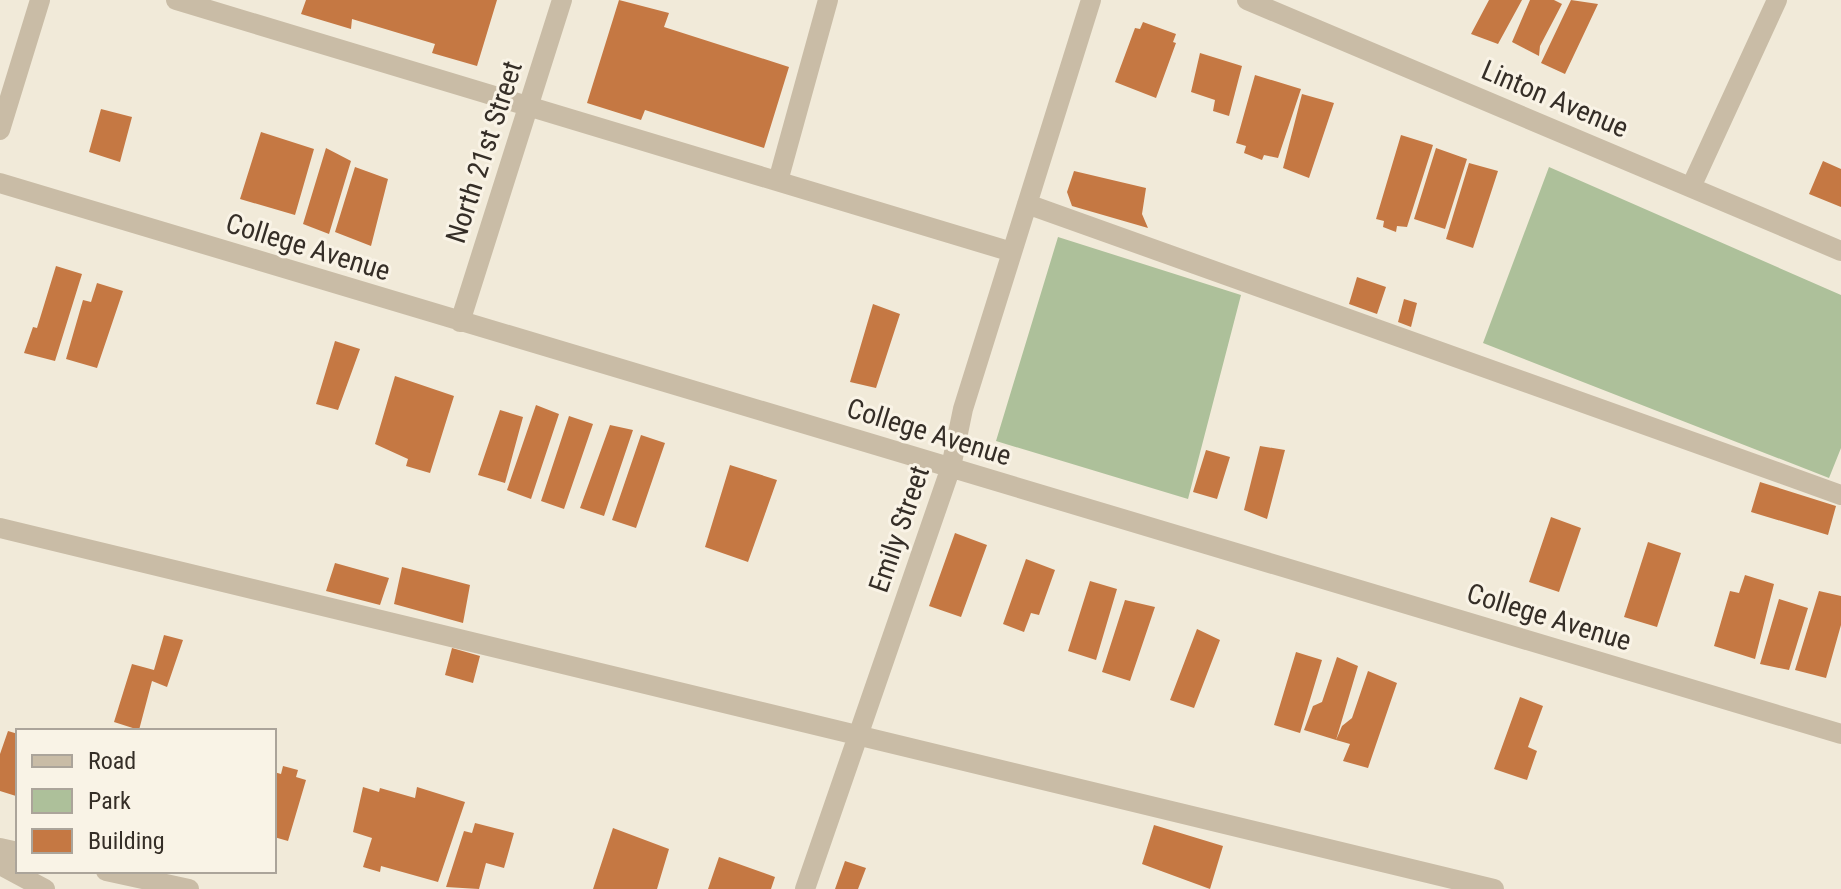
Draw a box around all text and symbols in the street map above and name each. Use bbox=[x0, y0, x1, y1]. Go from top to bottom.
street label: Linton Avenue bbox=[1477, 53, 1633, 145]
street label: North 21st Street bbox=[439, 57, 529, 247]
street label: College Avenue bbox=[222, 206, 394, 288]
street label: College Avenue bbox=[843, 391, 1015, 473]
street label: Emily Street bbox=[862, 461, 936, 597]
street label: College Avenue bbox=[1463, 576, 1635, 658]
legend bbox=[16, 729, 276, 873]
text: Road bbox=[88, 747, 136, 775]
text: Park bbox=[88, 787, 131, 815]
text: Building bbox=[88, 827, 165, 855]

